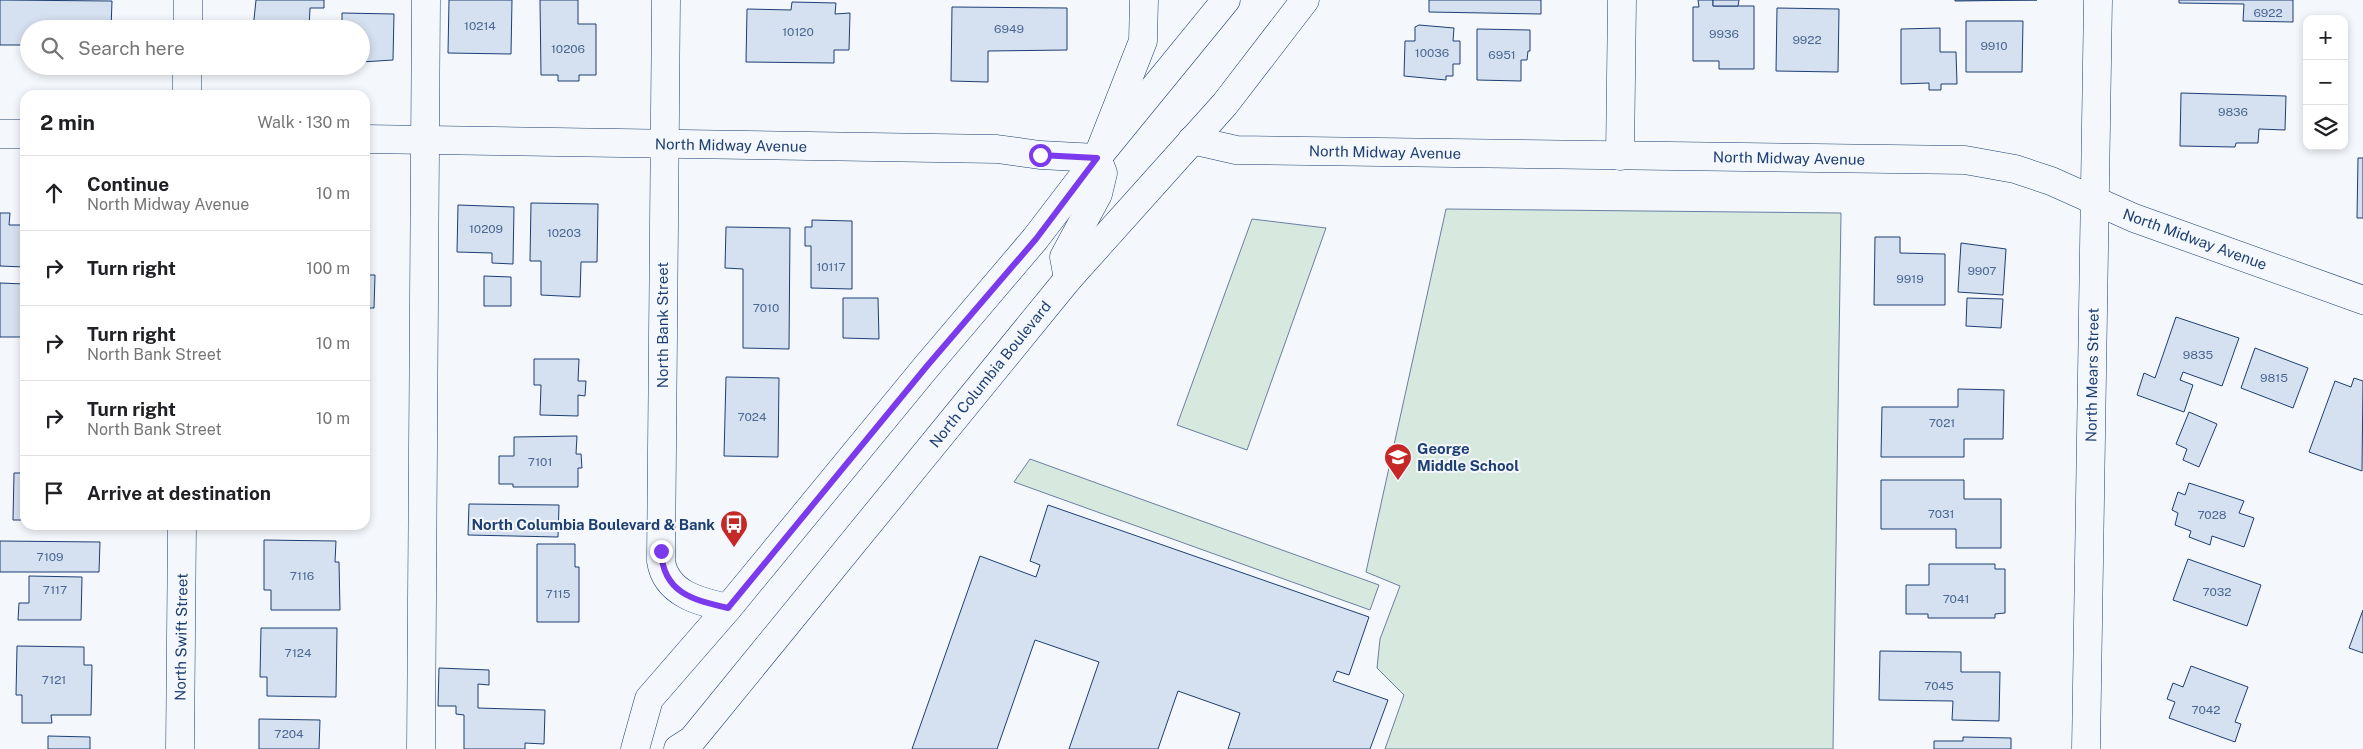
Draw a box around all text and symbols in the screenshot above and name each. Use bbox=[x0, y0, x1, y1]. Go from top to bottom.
house number: 6922 bbox=[2253, 6, 2283, 20]
map controls bbox=[2303, 15, 2348, 150]
button: + bbox=[2303, 15, 2348, 60]
house number: 10214 bbox=[464, 19, 496, 33]
search box bbox=[20, 20, 370, 75]
house number: 6949 bbox=[994, 22, 1024, 36]
house number: 10120 bbox=[782, 25, 814, 39]
house number: 9936 bbox=[1709, 27, 1739, 41]
house number: 9922 bbox=[1792, 33, 1822, 47]
icon: search bbox=[38, 34, 66, 62]
text: Search here bbox=[78, 37, 185, 59]
house number: 9910 bbox=[1980, 39, 2008, 53]
house number: 10206 bbox=[551, 42, 585, 56]
house number: 10036 bbox=[1415, 46, 1449, 60]
house number: 6951 bbox=[1488, 48, 1516, 62]
button: − bbox=[2303, 60, 2348, 105]
house number: 9836 bbox=[2218, 105, 2248, 119]
button: layers bbox=[2303, 105, 2348, 150]
text: 2 min bbox=[40, 110, 95, 135]
text: Walk · 130 m bbox=[257, 113, 350, 132]
street label: North Midway Avenue bbox=[655, 135, 807, 155]
street label: North Midway Avenue bbox=[1309, 142, 1461, 162]
route start bbox=[1029, 144, 1052, 167]
street label: North Midway Avenue bbox=[1713, 148, 1865, 168]
text: Continue bbox=[87, 173, 169, 195]
icon: ahead bbox=[40, 179, 68, 207]
text: 10 m bbox=[316, 184, 350, 203]
text: North Midway Avenue bbox=[87, 195, 249, 214]
street label: North Midway Avenue bbox=[2121, 205, 2269, 273]
house number: 10209 bbox=[469, 222, 503, 236]
house number: 10203 bbox=[547, 226, 581, 240]
icon: right bbox=[40, 254, 68, 282]
text: Turn right bbox=[87, 257, 176, 279]
text: 100 m bbox=[306, 259, 350, 278]
house number: 10117 bbox=[816, 260, 846, 274]
street label: North Bank Street bbox=[654, 262, 671, 388]
house number: 9907 bbox=[1967, 264, 1997, 278]
house number: 9919 bbox=[1896, 272, 1924, 286]
street label: North Columbia Boulevard bbox=[926, 297, 1054, 451]
house number: 7010 bbox=[753, 301, 779, 315]
street label: North Mears Street bbox=[2082, 308, 2102, 442]
text: Turn right bbox=[87, 323, 176, 345]
icon: right bbox=[40, 329, 68, 357]
text: 10 m bbox=[316, 334, 350, 353]
text: North Bank Street bbox=[87, 345, 222, 364]
house number: 9835 bbox=[2183, 348, 2213, 362]
house number: 9815 bbox=[2260, 371, 2288, 385]
text: Turn right bbox=[87, 398, 176, 420]
icon: right bbox=[40, 404, 68, 432]
text: 10 m bbox=[316, 409, 350, 428]
house number: 7024 bbox=[737, 410, 767, 424]
house number: 7021 bbox=[1929, 416, 1955, 430]
text: North Bank Street bbox=[87, 420, 222, 439]
place label: George Middle School bbox=[1417, 440, 1519, 474]
school or university icon: George Middle School bbox=[1383, 442, 1413, 481]
house number: 7101 bbox=[528, 455, 552, 469]
icon: arrive bbox=[40, 479, 68, 507]
text: Arrive at destination bbox=[87, 482, 271, 504]
house number: 7031 bbox=[1928, 507, 1954, 521]
house number: 7028 bbox=[2197, 508, 2227, 522]
bus stop icon: North Columbia Boulevard & Bank bbox=[719, 509, 749, 548]
place label: North Columbia Boulevard & Bank bbox=[472, 516, 715, 533]
route end bbox=[650, 540, 673, 563]
house number: 7109 bbox=[36, 550, 64, 564]
house number: 7116 bbox=[290, 569, 314, 583]
street label: North Swift Street bbox=[171, 573, 191, 701]
house number: 7117 bbox=[43, 583, 67, 597]
house number: 7032 bbox=[2203, 585, 2231, 599]
house number: 7115 bbox=[546, 587, 571, 601]
house number: 7041 bbox=[1943, 592, 1969, 606]
house number: 7124 bbox=[284, 646, 312, 660]
house number: 7121 bbox=[42, 673, 66, 687]
house number: 7045 bbox=[1924, 679, 1954, 693]
house number: 7042 bbox=[2192, 703, 2221, 717]
house number: 7204 bbox=[274, 727, 304, 741]

